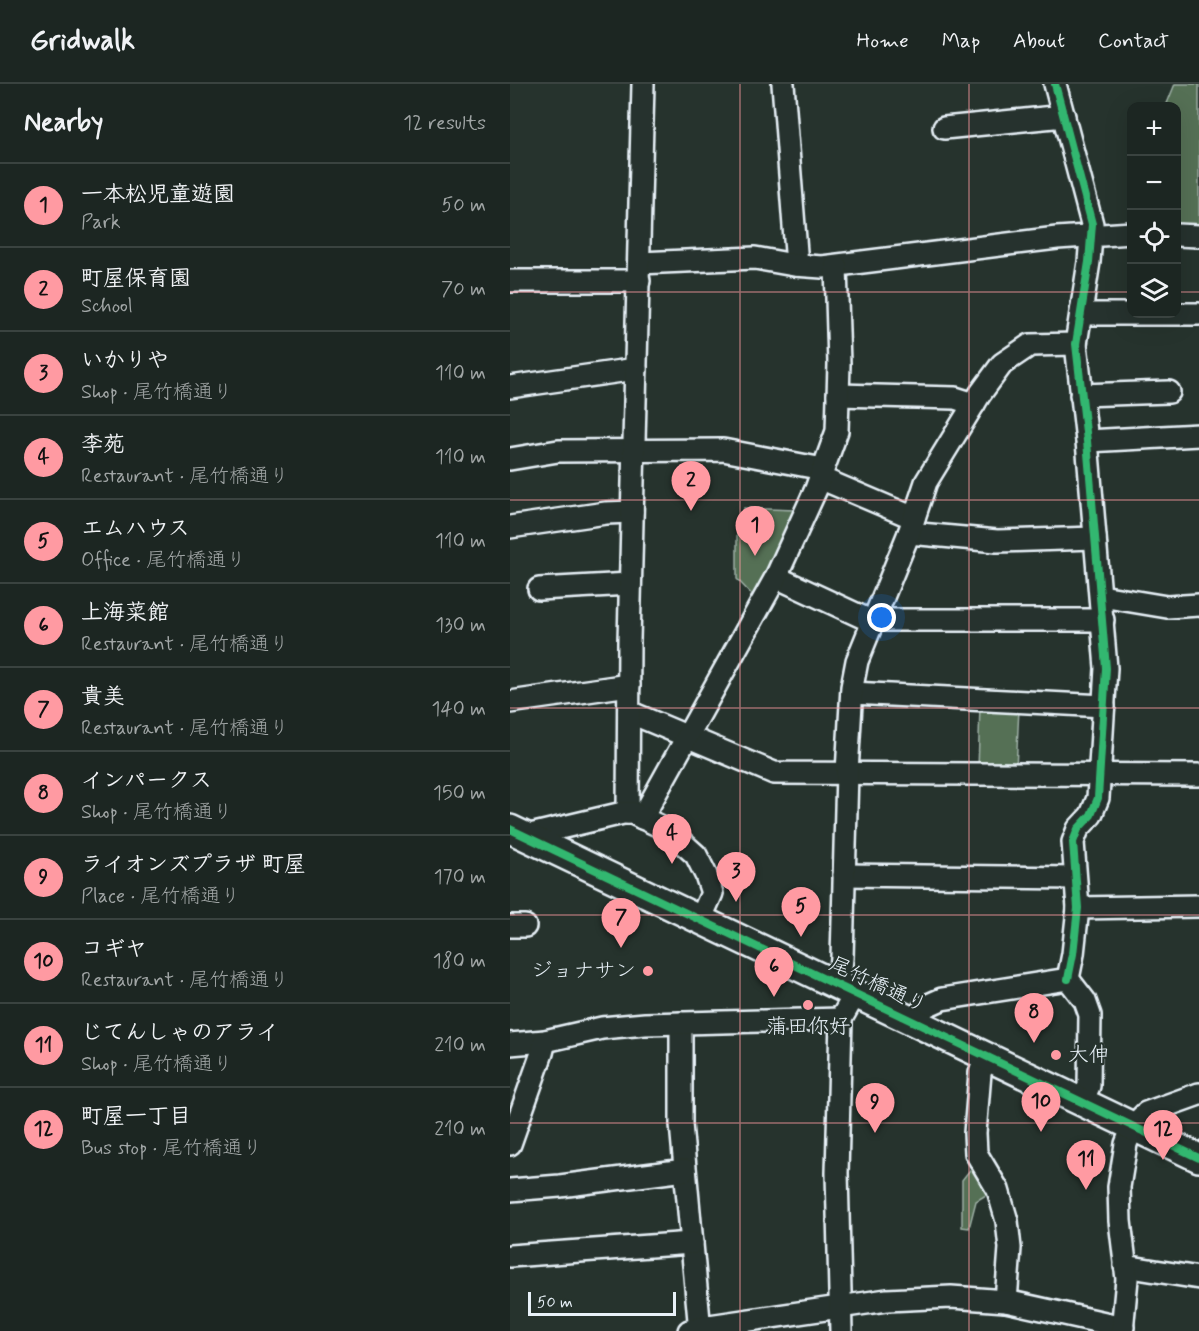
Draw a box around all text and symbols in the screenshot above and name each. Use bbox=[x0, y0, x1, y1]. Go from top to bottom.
text: Gridwalk bbox=[30, 23, 135, 60]
text: Home bbox=[857, 27, 909, 55]
text: Map bbox=[942, 27, 980, 55]
text: About bbox=[1013, 27, 1065, 55]
text: Contact bbox=[1098, 27, 1169, 55]
map controls bbox=[1127, 102, 1181, 318]
button: + bbox=[1127, 102, 1181, 156]
text: Nearby bbox=[24, 106, 103, 140]
text: 12 results bbox=[403, 110, 486, 137]
button: − bbox=[1127, 156, 1181, 210]
text: 一本松児童遊園 bbox=[81, 181, 235, 209]
text: 1 bbox=[39, 192, 48, 219]
text: 50 m bbox=[441, 192, 486, 219]
text: Park bbox=[81, 209, 121, 236]
button: locate bbox=[1127, 210, 1181, 264]
button: layers bbox=[1127, 264, 1181, 318]
text: 町屋保育園 bbox=[81, 265, 191, 293]
text: 2 bbox=[39, 276, 48, 303]
text: 70 m bbox=[441, 276, 486, 303]
text: School bbox=[81, 293, 133, 320]
text: いかりや bbox=[81, 347, 169, 375]
text: 3 bbox=[39, 360, 48, 387]
text: 110 m bbox=[435, 360, 486, 387]
text: Shop · 尾竹橋通り bbox=[81, 379, 233, 406]
text: 李苑 bbox=[81, 431, 125, 459]
text: 4 bbox=[38, 444, 49, 471]
text: 110 m bbox=[435, 444, 486, 471]
pin: 2 bbox=[672, 462, 711, 511]
text: Restaurant · 尾竹橋通り bbox=[81, 463, 289, 490]
pin: 1 bbox=[736, 506, 774, 556]
text: エムハウス bbox=[81, 515, 190, 543]
text: 5 bbox=[38, 528, 50, 555]
text: 110 m bbox=[435, 528, 486, 555]
text: Office · 尾竹橋通り bbox=[81, 547, 246, 574]
text: 上海菜館 bbox=[81, 599, 169, 627]
your location bbox=[867, 603, 896, 632]
text: 6 bbox=[38, 612, 49, 639]
text: 130 m bbox=[435, 612, 486, 639]
text: Restaurant · 尾竹橋通り bbox=[81, 631, 289, 658]
text: 貴美 bbox=[81, 683, 125, 711]
text: 7 bbox=[37, 696, 50, 723]
text: 140 m bbox=[432, 696, 486, 723]
text: Restaurant · 尾竹橋通り bbox=[81, 715, 289, 742]
text: インパークス bbox=[81, 767, 212, 795]
text: 8 bbox=[38, 780, 49, 807]
text: 150 m bbox=[433, 780, 486, 807]
text: Shop · 尾竹橋通り bbox=[81, 799, 233, 826]
pin: 4 bbox=[652, 814, 692, 864]
text: ライオンズプラザ 町屋 bbox=[81, 851, 306, 879]
pin: 3 bbox=[716, 852, 756, 902]
text: 9 bbox=[39, 864, 48, 891]
text: 170 m bbox=[434, 864, 486, 891]
text: Place · 尾竹橋通り bbox=[81, 883, 240, 910]
pin: 5 bbox=[782, 888, 820, 937]
pin: 7 bbox=[602, 898, 640, 948]
text: コギヤ bbox=[81, 935, 147, 963]
text: 10 bbox=[33, 948, 54, 975]
text: 180 m bbox=[433, 948, 486, 975]
pin: 6 bbox=[754, 948, 794, 997]
street label: 尾竹橋通り bbox=[825, 950, 931, 1020]
place label: ジョナサン bbox=[531, 957, 636, 985]
marker: ジョナサン bbox=[641, 964, 655, 978]
text: Restaurant · 尾竹橋通り bbox=[81, 967, 289, 994]
pin: 8 bbox=[1014, 994, 1054, 1043]
marker: 蒲田你好 bbox=[801, 998, 815, 1012]
place label: 蒲田你好 bbox=[766, 1013, 850, 1041]
text: じてんしゃのアライ bbox=[81, 1019, 279, 1047]
text: 11 bbox=[35, 1032, 52, 1059]
text: 210 m bbox=[434, 1032, 486, 1059]
place label: 大伸 bbox=[1068, 1041, 1110, 1069]
marker: 大伸 bbox=[1049, 1048, 1063, 1062]
text: Shop · 尾竹橋通り bbox=[81, 1051, 233, 1078]
pin: 10 bbox=[1022, 1082, 1060, 1132]
pin: 9 bbox=[856, 1084, 895, 1133]
text: 町屋一丁目 bbox=[81, 1103, 191, 1131]
pin: 12 bbox=[1144, 1110, 1182, 1160]
text: 12 bbox=[34, 1116, 53, 1143]
text: 210 m bbox=[434, 1116, 486, 1143]
text: Bus stop · 尾竹橋通り bbox=[81, 1135, 263, 1162]
pin: 11 bbox=[1066, 1140, 1106, 1190]
scale bar bbox=[528, 1289, 676, 1316]
text: 50 m bbox=[537, 1292, 573, 1313]

